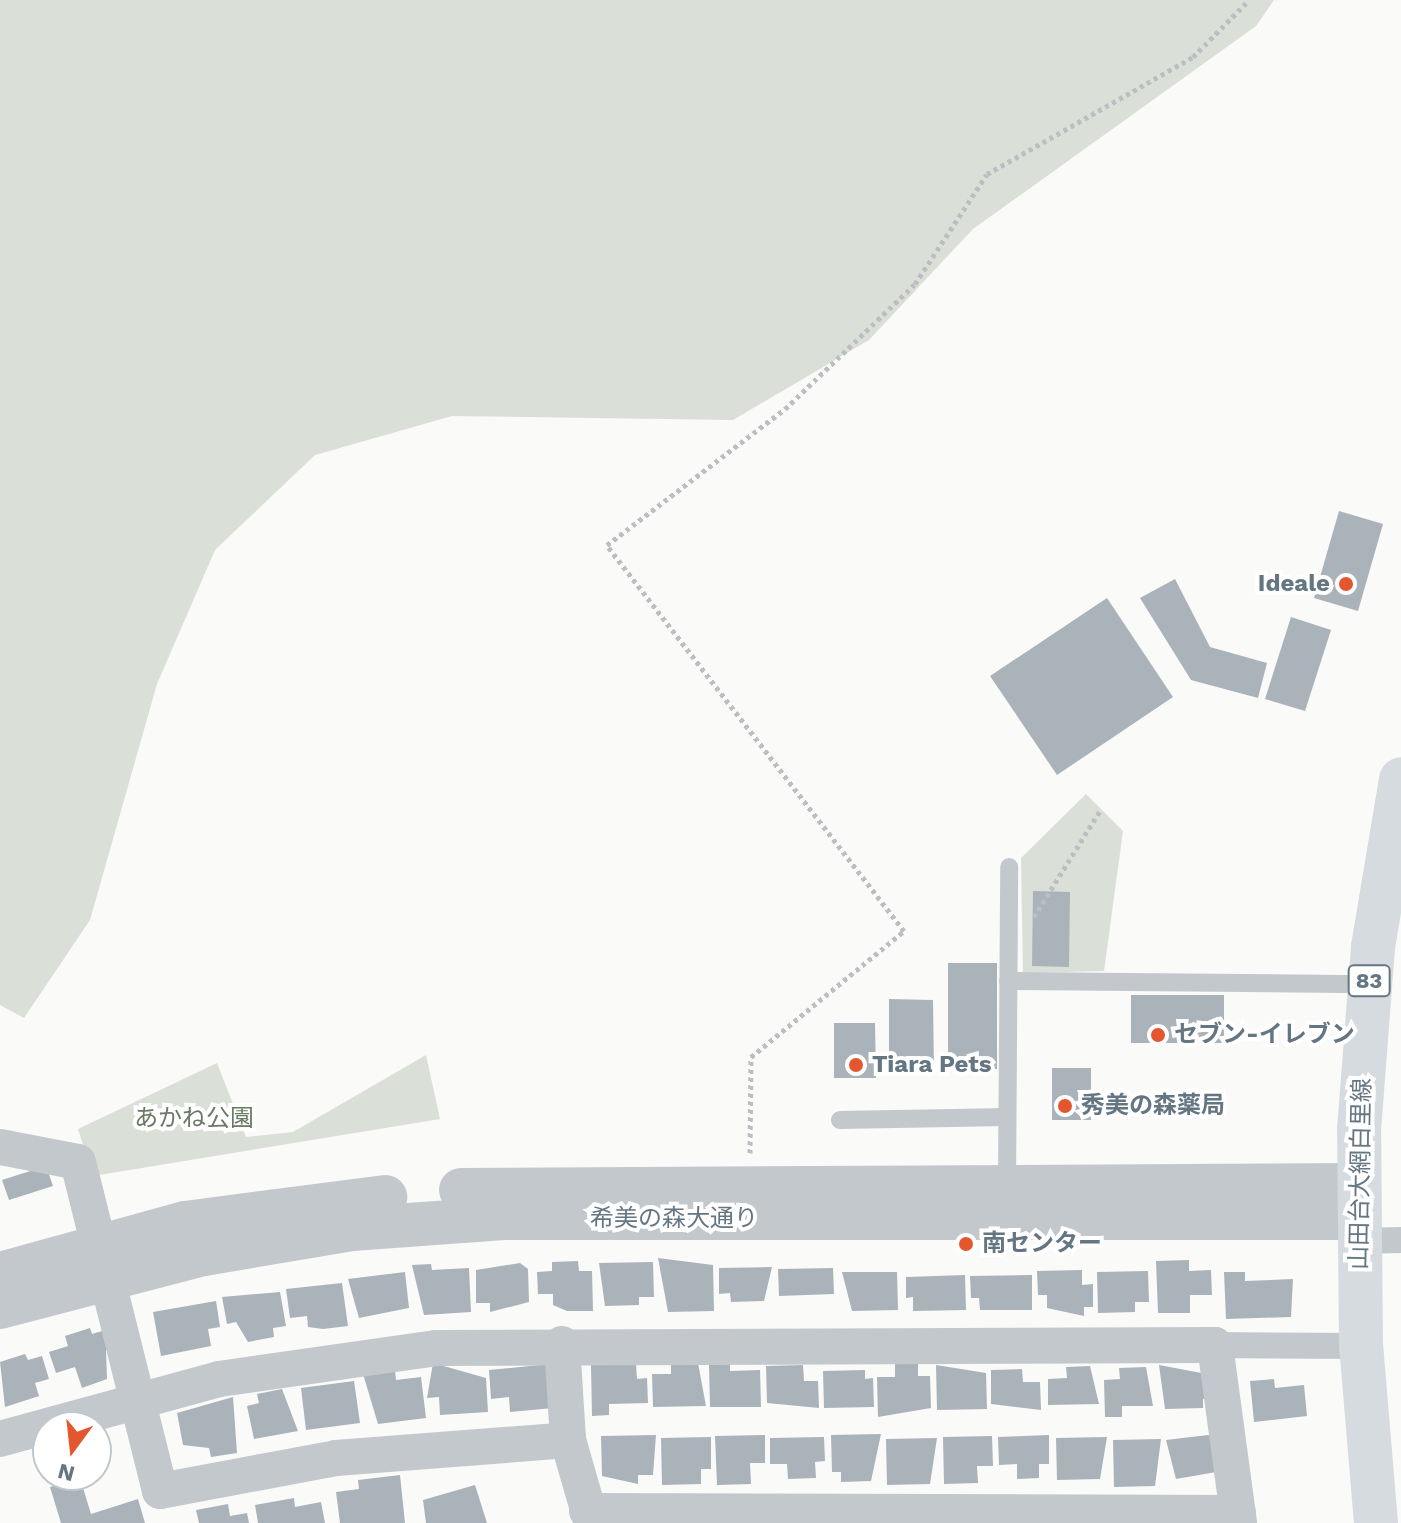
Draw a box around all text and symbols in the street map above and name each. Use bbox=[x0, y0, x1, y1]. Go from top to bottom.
place label: Ideale bbox=[1258, 570, 1330, 598]
marker: Ideale bbox=[1337, 575, 1355, 593]
road number: 83 bbox=[1347, 963, 1391, 999]
place label: セブン-イレブン bbox=[1174, 1021, 1355, 1049]
marker: セブン-イレブン bbox=[1149, 1026, 1167, 1044]
place label: Tiara Pets bbox=[872, 1051, 992, 1079]
marker: Tiara Pets bbox=[847, 1056, 865, 1074]
street label: 山田台大網白里線 bbox=[1345, 1078, 1377, 1270]
place label: 秀美の森薬局 bbox=[1081, 1092, 1225, 1120]
marker: 秀美の森薬局 bbox=[1056, 1097, 1074, 1115]
park label: あかね公園 bbox=[134, 1105, 254, 1133]
street label: 希美の森大通り bbox=[590, 1205, 758, 1233]
place label: 南センター bbox=[982, 1230, 1102, 1258]
marker: 南センター bbox=[957, 1235, 975, 1253]
north arrow bbox=[32, 1411, 112, 1491]
text: N bbox=[55, 1459, 77, 1487]

